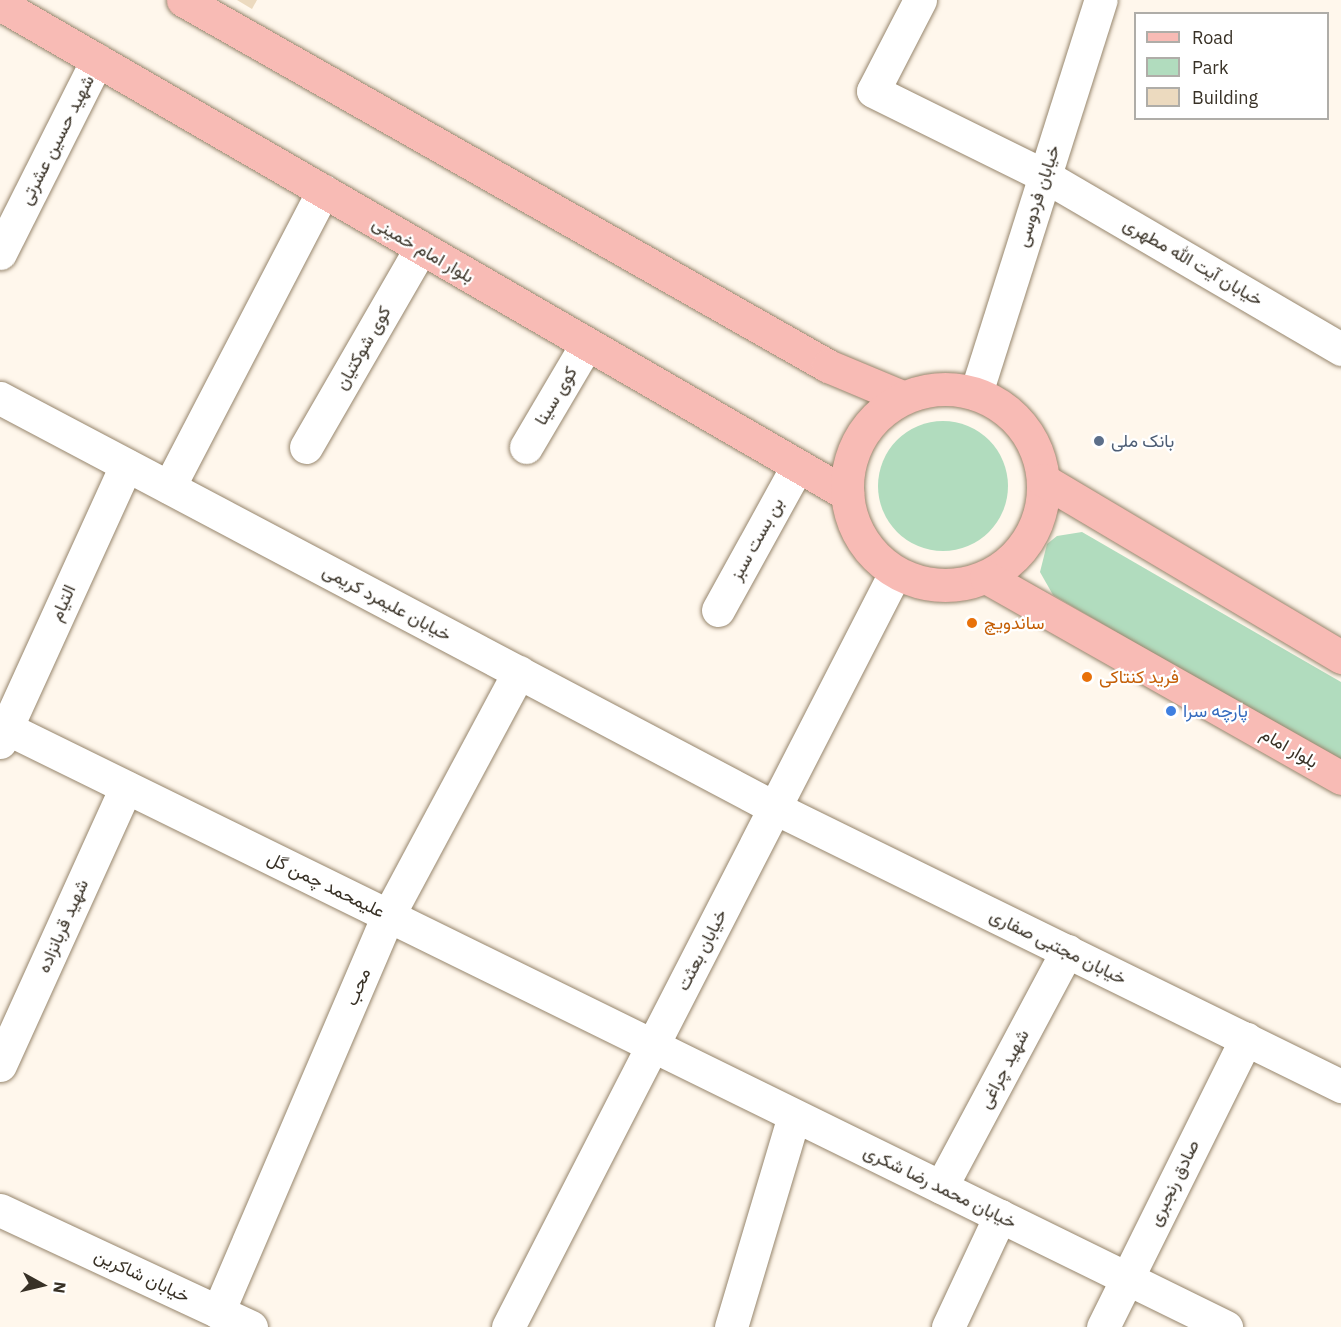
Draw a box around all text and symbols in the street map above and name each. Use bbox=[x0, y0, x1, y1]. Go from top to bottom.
legend bbox=[1134, 12, 1329, 120]
text: Road bbox=[1192, 26, 1233, 49]
text: Park bbox=[1192, 56, 1228, 79]
street label: شهید حسین عشرتی bbox=[15, 72, 99, 208]
text: Building bbox=[1192, 86, 1258, 109]
street label: خیابان فردوسی bbox=[1011, 142, 1065, 250]
street label: بلوار امام خمینی bbox=[368, 212, 478, 288]
street label: خیابان آیت الله مطهری bbox=[1119, 213, 1267, 311]
street label: کوی شوکتیان bbox=[330, 302, 396, 394]
street label: کوی سینا bbox=[530, 363, 582, 429]
place label: بانک ملی bbox=[1111, 430, 1174, 452]
marker: بانک ملی bbox=[1092, 434, 1106, 448]
street label: بن بست سبز bbox=[725, 494, 789, 584]
street label: خیابان علیمرد کریمی bbox=[319, 560, 455, 646]
street label: التیام bbox=[45, 581, 81, 625]
place label: ساندویچ bbox=[984, 612, 1045, 634]
marker: ساندویچ bbox=[965, 616, 979, 630]
place label: فرید کنتاکی bbox=[1099, 666, 1179, 688]
marker: فرید کنتاکی bbox=[1080, 670, 1094, 684]
place label: پارچه سرا bbox=[1183, 700, 1248, 722]
marker: پارچه سرا bbox=[1164, 704, 1178, 718]
street label: بلوار امام bbox=[1256, 723, 1322, 773]
street label: علیمحمد چمن گل bbox=[264, 847, 388, 923]
street label: شهید قربانزاده bbox=[33, 876, 93, 976]
street label: خیابان مجتبی صفاری bbox=[986, 905, 1130, 989]
street label: خیابان بعثت bbox=[672, 906, 732, 994]
street label: محب bbox=[341, 965, 375, 1009]
street label: شهید چراغی bbox=[974, 1026, 1034, 1112]
street label: صادق رنجبری bbox=[1144, 1136, 1204, 1230]
street label: خیابان محمد رضا شکری bbox=[860, 1141, 1020, 1233]
street label: خیابان شاکرین bbox=[91, 1244, 193, 1308]
north arrow bbox=[12, 1255, 72, 1315]
text: N bbox=[49, 1280, 71, 1295]

